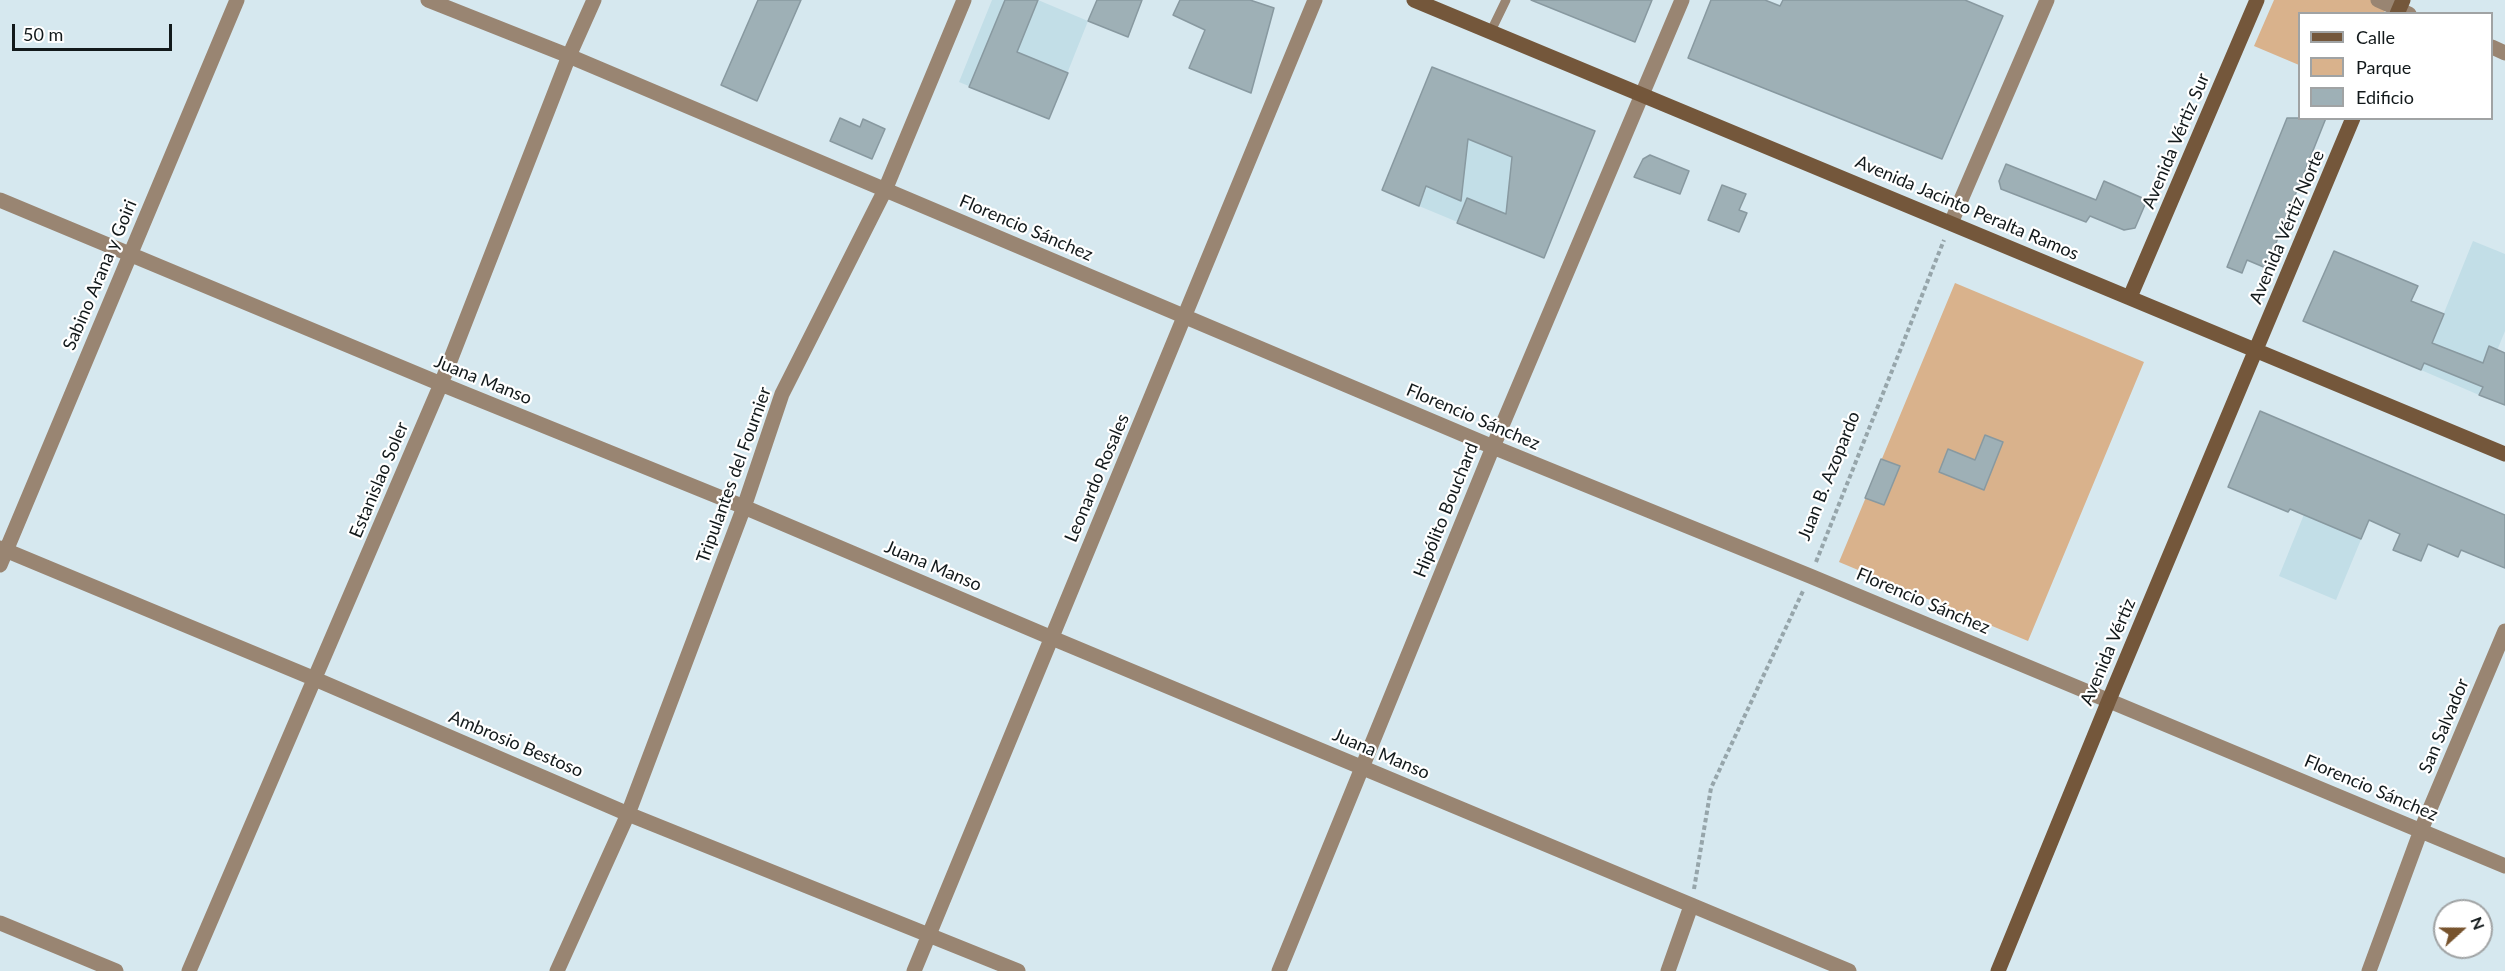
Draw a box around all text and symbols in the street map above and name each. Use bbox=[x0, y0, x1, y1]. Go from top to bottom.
scale bar bbox=[15, 12, 176, 50]
legend bbox=[2298, 12, 2493, 120]
text: 50 m bbox=[23, 23, 63, 45]
text: Calle bbox=[2356, 26, 2395, 48]
text: Parque bbox=[2356, 56, 2411, 78]
street label: Avenida Vértiz Sur bbox=[2138, 70, 2214, 212]
text: Edificio bbox=[2356, 86, 2414, 108]
street label: Avenida Vértiz Norte bbox=[2245, 147, 2329, 307]
street label: Avenida Jacinto Peralta Ramos bbox=[1852, 151, 2082, 265]
street label: Florencio Sánchez bbox=[956, 190, 1096, 266]
street label: Sabino Arana y Goiri bbox=[59, 197, 141, 353]
street label: Juana Manso bbox=[431, 351, 535, 409]
street label: Florencio Sánchez bbox=[1403, 379, 1543, 455]
street label: Tripulantes del Fournier bbox=[692, 384, 776, 566]
street label: Juan B. Azopardo bbox=[1793, 408, 1865, 544]
street label: Leonardo Rosales bbox=[1060, 410, 1134, 546]
street label: Estanislao Soler bbox=[345, 419, 413, 541]
street label: Hipólito Bouchard bbox=[1409, 439, 1483, 581]
street label: Juana Manso bbox=[881, 536, 985, 596]
street label: Florencio Sánchez bbox=[1853, 563, 1993, 639]
street label: Avenida Vértiz bbox=[2076, 595, 2140, 709]
street label: San Salvador bbox=[2414, 675, 2474, 777]
street label: Ambrosio Bestoso bbox=[446, 706, 586, 782]
street label: Juana Manso bbox=[1329, 724, 1433, 784]
street label: Florencio Sánchez bbox=[2301, 750, 2441, 826]
north arrow bbox=[2433, 899, 2493, 959]
text: N bbox=[2467, 914, 2489, 932]

